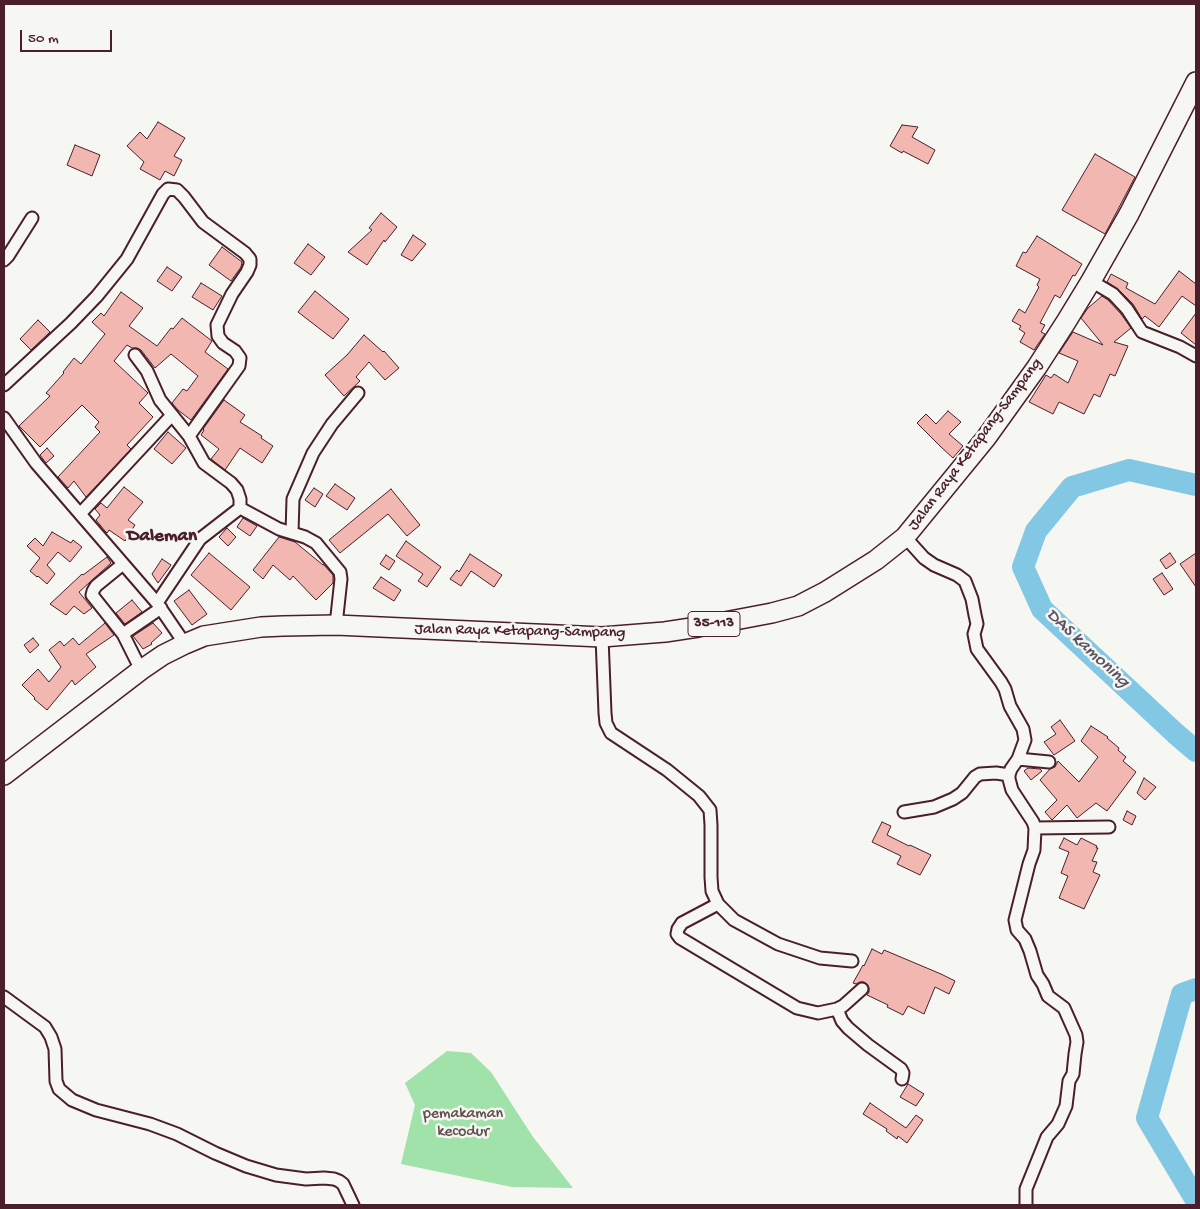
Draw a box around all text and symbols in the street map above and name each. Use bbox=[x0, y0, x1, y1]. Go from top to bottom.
scale bar bbox=[22, 20, 115, 52]
text: 50 m bbox=[28, 30, 59, 48]
street label: Jalan Raya Ketapang-Sampang bbox=[905, 355, 1047, 535]
district label: Daleman bbox=[127, 526, 197, 548]
water label: DAS kamoning bbox=[1041, 605, 1133, 693]
road number: 35-113 bbox=[688, 612, 740, 636]
street label: Jalan Raya Ketapang-Sampang bbox=[414, 621, 626, 643]
park label: pemakaman kecodur bbox=[423, 1105, 503, 1143]

